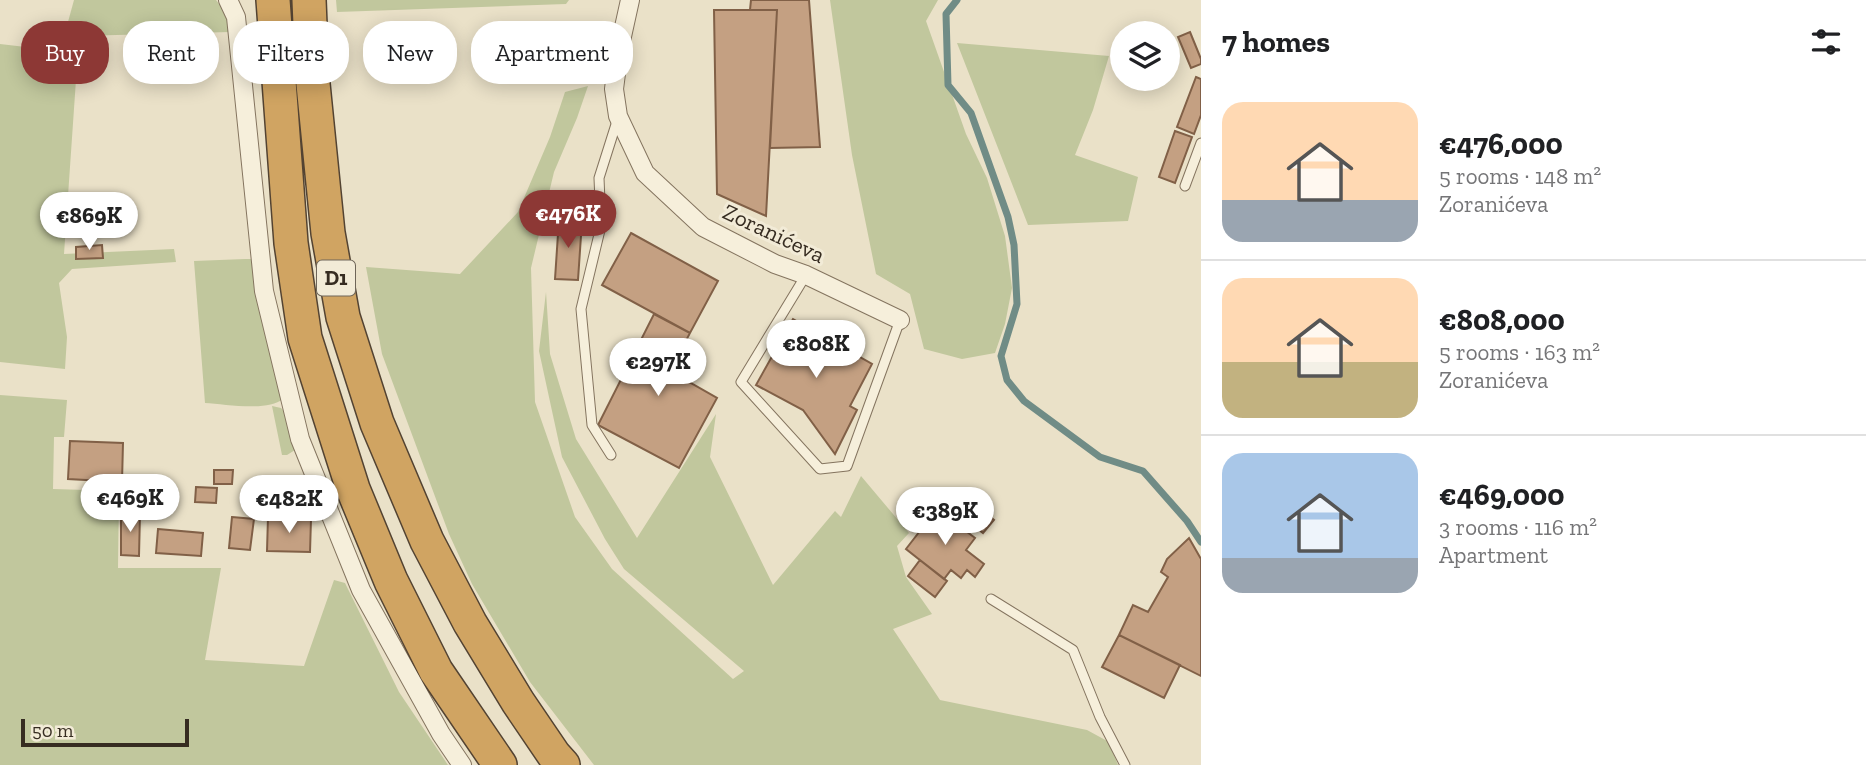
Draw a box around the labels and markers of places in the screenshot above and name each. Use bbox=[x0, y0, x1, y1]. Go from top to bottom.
pin: €476K bbox=[519, 190, 617, 250]
pin: €869K bbox=[40, 192, 138, 252]
pin: €808K bbox=[767, 320, 865, 380]
pin: €297K bbox=[609, 338, 707, 398]
pin: €469K bbox=[81, 475, 179, 534]
pin: €482K bbox=[240, 476, 338, 535]
pin: €389K bbox=[896, 488, 994, 547]

